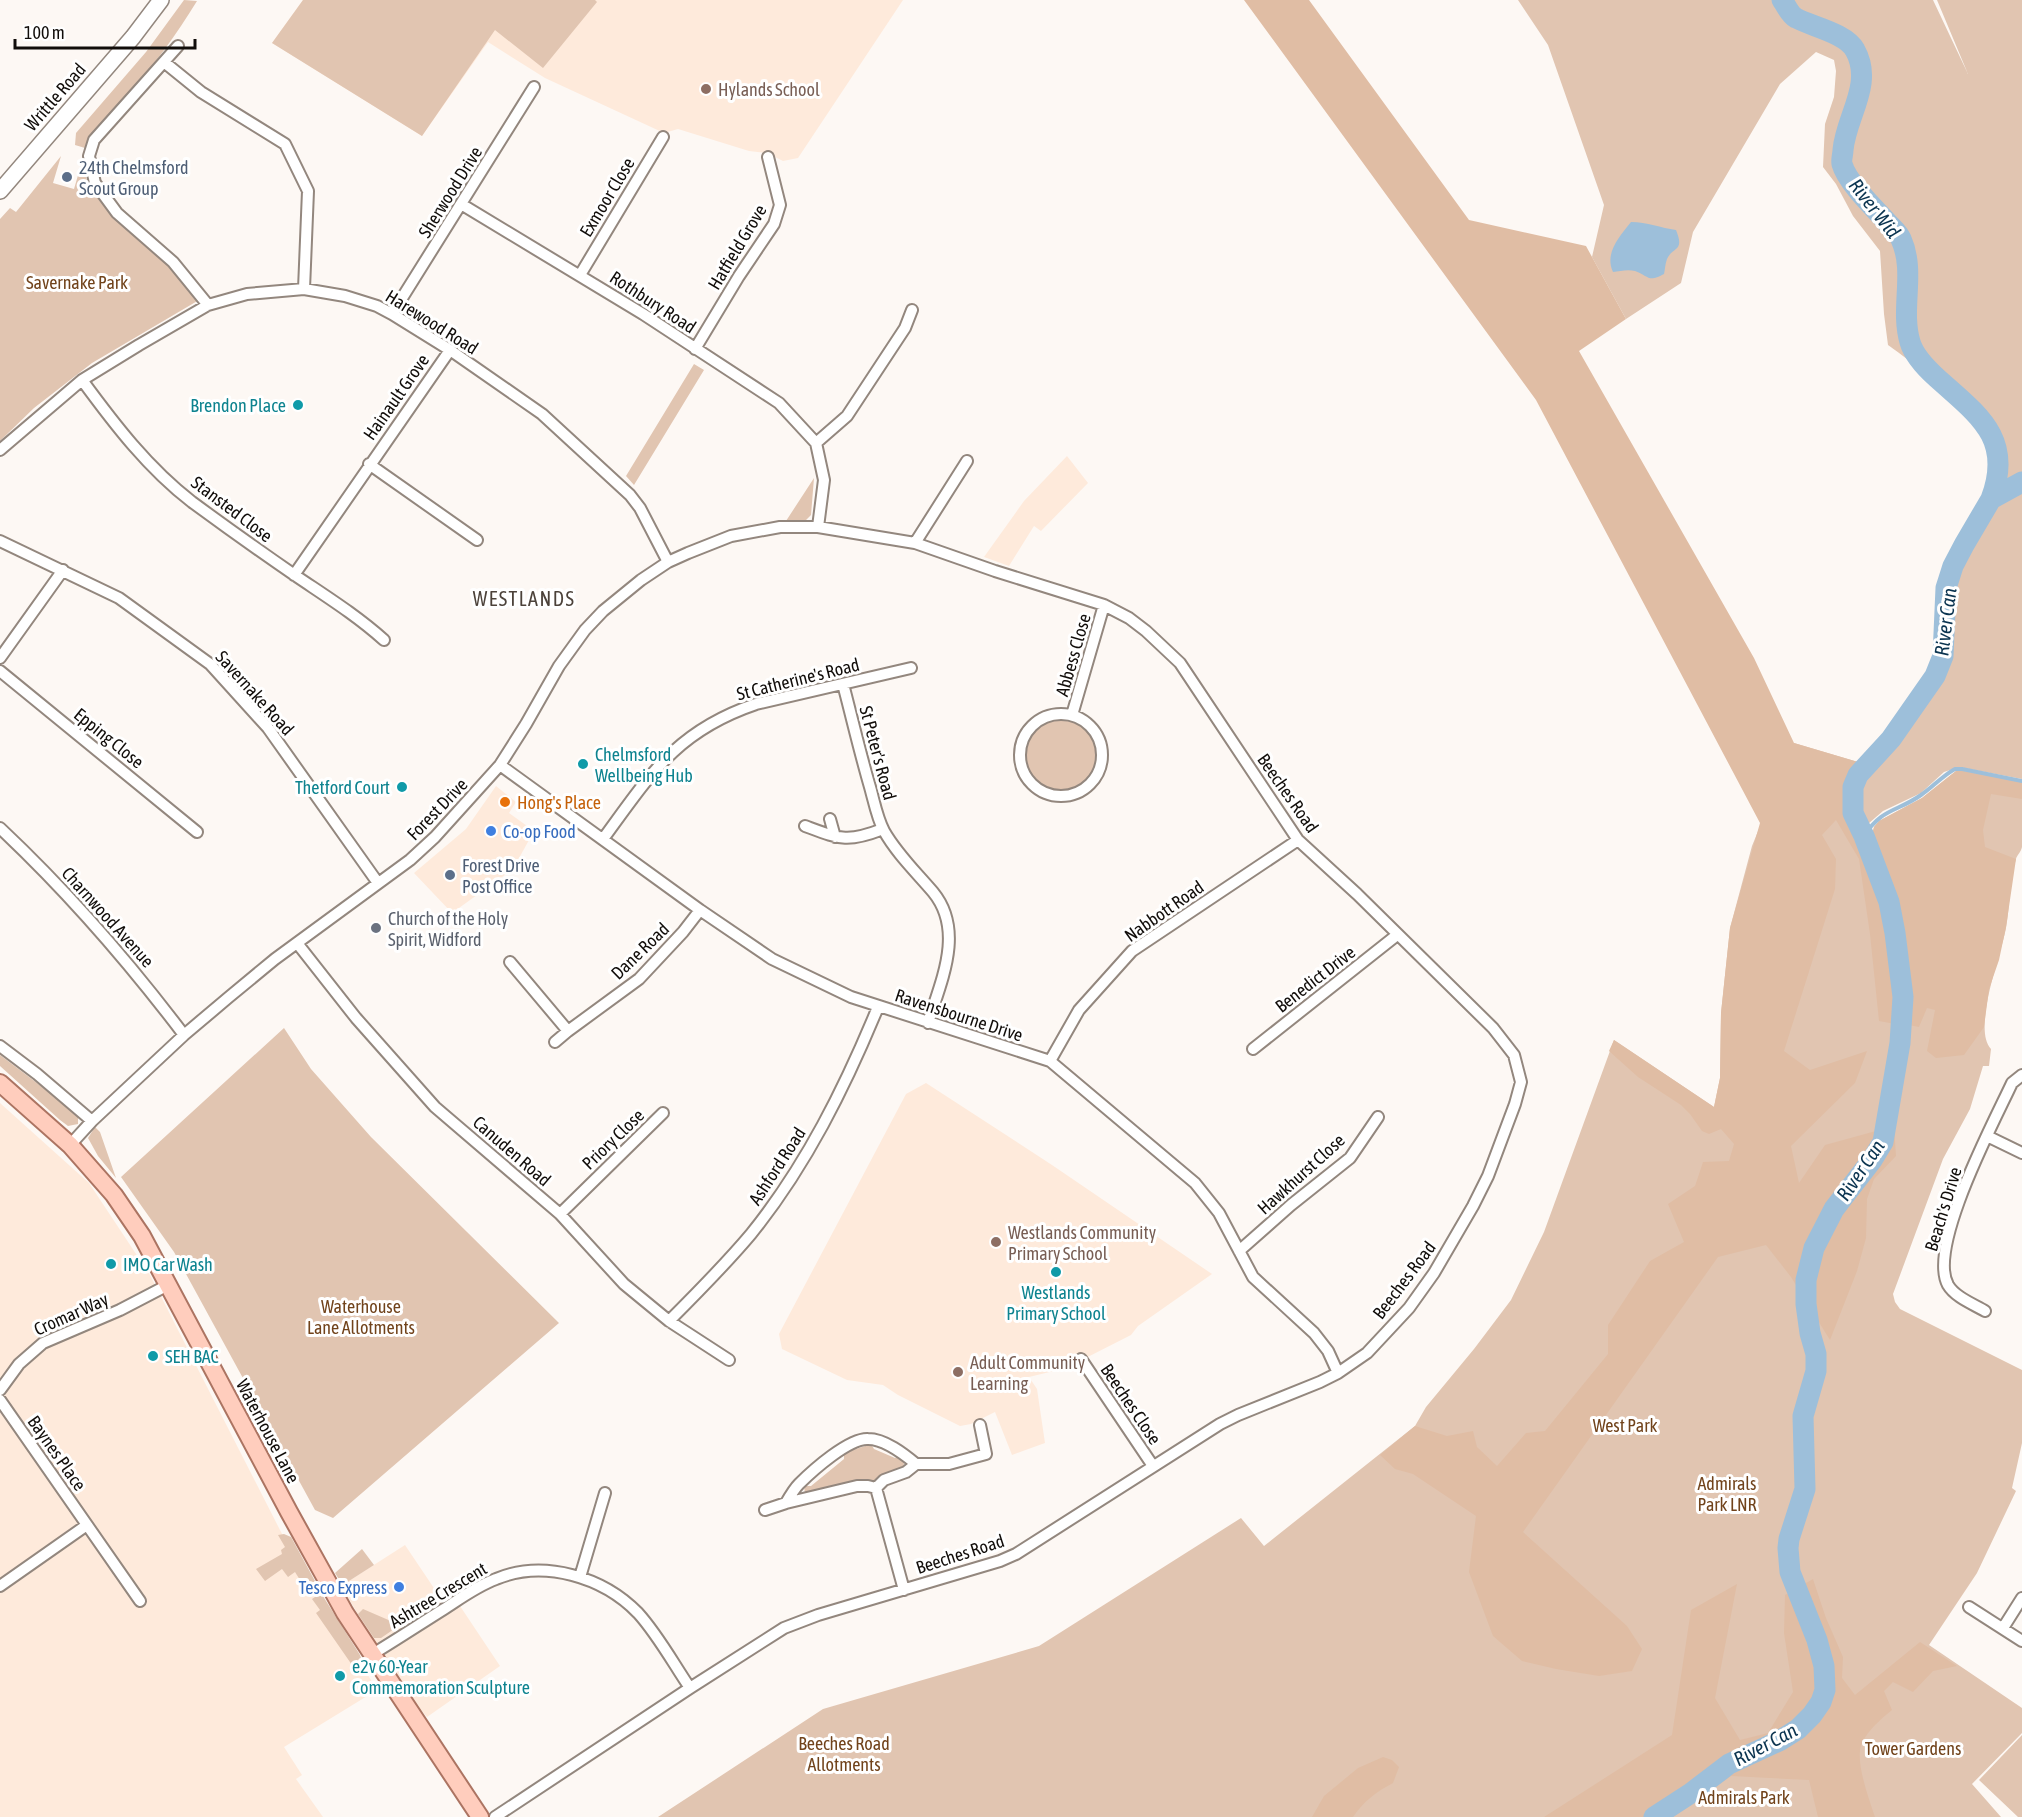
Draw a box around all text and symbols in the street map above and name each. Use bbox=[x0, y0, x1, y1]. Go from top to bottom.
scale bar bbox=[15, 12, 195, 50]
text: 100 m bbox=[24, 22, 65, 43]
street label: Writtle Road bbox=[20, 59, 90, 135]
place label: Hylands School bbox=[718, 79, 820, 100]
marker: Hylands School bbox=[699, 82, 713, 96]
street label: Sherwood Drive bbox=[414, 143, 486, 241]
street label: Exmoor Close bbox=[575, 154, 639, 240]
place label: 24th Chelmsford Scout Group bbox=[79, 157, 189, 199]
marker: 24th Chelmsford Scout Group bbox=[60, 170, 74, 184]
water label: River Wid bbox=[1845, 174, 1906, 243]
street label: Hatfield Grove bbox=[703, 201, 771, 293]
street label: Rothbury Road bbox=[606, 266, 700, 338]
park label: Savernake Park bbox=[26, 272, 128, 293]
street label: Harewood Road bbox=[382, 285, 482, 359]
street label: Hainault Grove bbox=[359, 350, 433, 444]
place label: Brendon Place bbox=[190, 395, 286, 416]
marker: Brendon Place bbox=[291, 398, 305, 412]
street label: Stansted Close bbox=[187, 472, 277, 546]
water label: River Can bbox=[1929, 586, 1961, 657]
district label: WESTLANDS bbox=[473, 587, 575, 610]
street label: Abbess Close bbox=[1051, 611, 1095, 699]
street label: Savernake Road bbox=[212, 646, 298, 740]
street label: St Catherine's Road bbox=[734, 654, 862, 704]
street label: Epping Close bbox=[70, 704, 148, 772]
street label: St Peter's Road bbox=[855, 704, 901, 802]
place label: Chelmsford Wellbeing Hub bbox=[595, 744, 693, 786]
street label: Beeches Road bbox=[1253, 750, 1323, 836]
marker: Chelmsford Wellbeing Hub bbox=[576, 757, 590, 771]
street label: Forest Drive bbox=[402, 774, 472, 844]
place label: Thetford Court bbox=[295, 777, 390, 798]
marker: Thetford Court bbox=[395, 780, 409, 794]
place label: Hong's Place bbox=[517, 792, 601, 813]
marker: Hong's Place bbox=[498, 795, 512, 809]
place label: Co-op Food bbox=[503, 821, 576, 842]
marker: Co-op Food bbox=[484, 824, 498, 838]
place label: Forest Drive Post Office bbox=[462, 855, 540, 897]
street label: Charnwood Avenue bbox=[58, 863, 158, 971]
marker: Forest Drive Post Office bbox=[443, 868, 457, 882]
street label: Nabbott Road bbox=[1120, 876, 1208, 946]
place label: Church of the Holy Spirit, Widford bbox=[388, 908, 508, 950]
street label: Dane Road bbox=[607, 918, 673, 984]
marker: Church of the Holy Spirit, Widford bbox=[369, 921, 383, 935]
street label: Benedict Drive bbox=[1271, 941, 1359, 1017]
street label: Ravensbourne Drive bbox=[892, 984, 1026, 1046]
street label: Priory Close bbox=[578, 1104, 648, 1174]
street label: Canuden Road bbox=[469, 1112, 555, 1190]
street label: Ashford Road bbox=[744, 1123, 810, 1209]
street label: Hawkhurst Close bbox=[1253, 1129, 1349, 1219]
water label: River Can bbox=[1831, 1135, 1889, 1205]
street label: Beach's Drive bbox=[1920, 1164, 1966, 1254]
place label: Westlands Community Primary School bbox=[1008, 1222, 1156, 1264]
marker: Westlands Community Primary School bbox=[989, 1235, 1003, 1249]
street label: Beeches Road bbox=[1368, 1237, 1440, 1323]
place label: IMO Car Wash bbox=[123, 1254, 213, 1275]
marker: IMO Car Wash bbox=[104, 1257, 118, 1271]
marker: Westlands Primary School bbox=[1049, 1265, 1063, 1279]
place label: Westlands Primary School bbox=[1006, 1282, 1106, 1324]
street label: Cromar Way bbox=[31, 1288, 111, 1340]
park label: Waterhouse Lane Allotments bbox=[307, 1296, 415, 1338]
place label: SEH BAC bbox=[165, 1346, 219, 1367]
marker: SEH BAC bbox=[146, 1349, 160, 1363]
place label: Adult Community Learning bbox=[970, 1352, 1085, 1394]
street label: Beeches Close bbox=[1096, 1360, 1166, 1448]
marker: Adult Community Learning bbox=[951, 1365, 965, 1379]
street label: Waterhouse Lane bbox=[232, 1376, 304, 1486]
street label: Baynes Place bbox=[23, 1411, 91, 1495]
park label: West Park bbox=[1593, 1415, 1657, 1436]
park label: Admirals Park LNR bbox=[1697, 1473, 1757, 1515]
street label: Beeches Road bbox=[913, 1530, 1007, 1578]
street label: Ashtree Crescent bbox=[386, 1558, 490, 1632]
place label: Tesco Express bbox=[298, 1577, 387, 1598]
marker: Tesco Express bbox=[392, 1580, 406, 1594]
place label: e2v 60-Year Commemoration Sculpture bbox=[352, 1656, 530, 1698]
marker: e2v 60-Year Commemoration Sculpture bbox=[333, 1669, 347, 1683]
water label: River Can bbox=[1729, 1718, 1801, 1770]
park label: Beeches Road Allotments bbox=[798, 1733, 890, 1775]
park label: Tower Gardens bbox=[1865, 1738, 1961, 1759]
park label: Admirals Park bbox=[1698, 1787, 1790, 1808]

